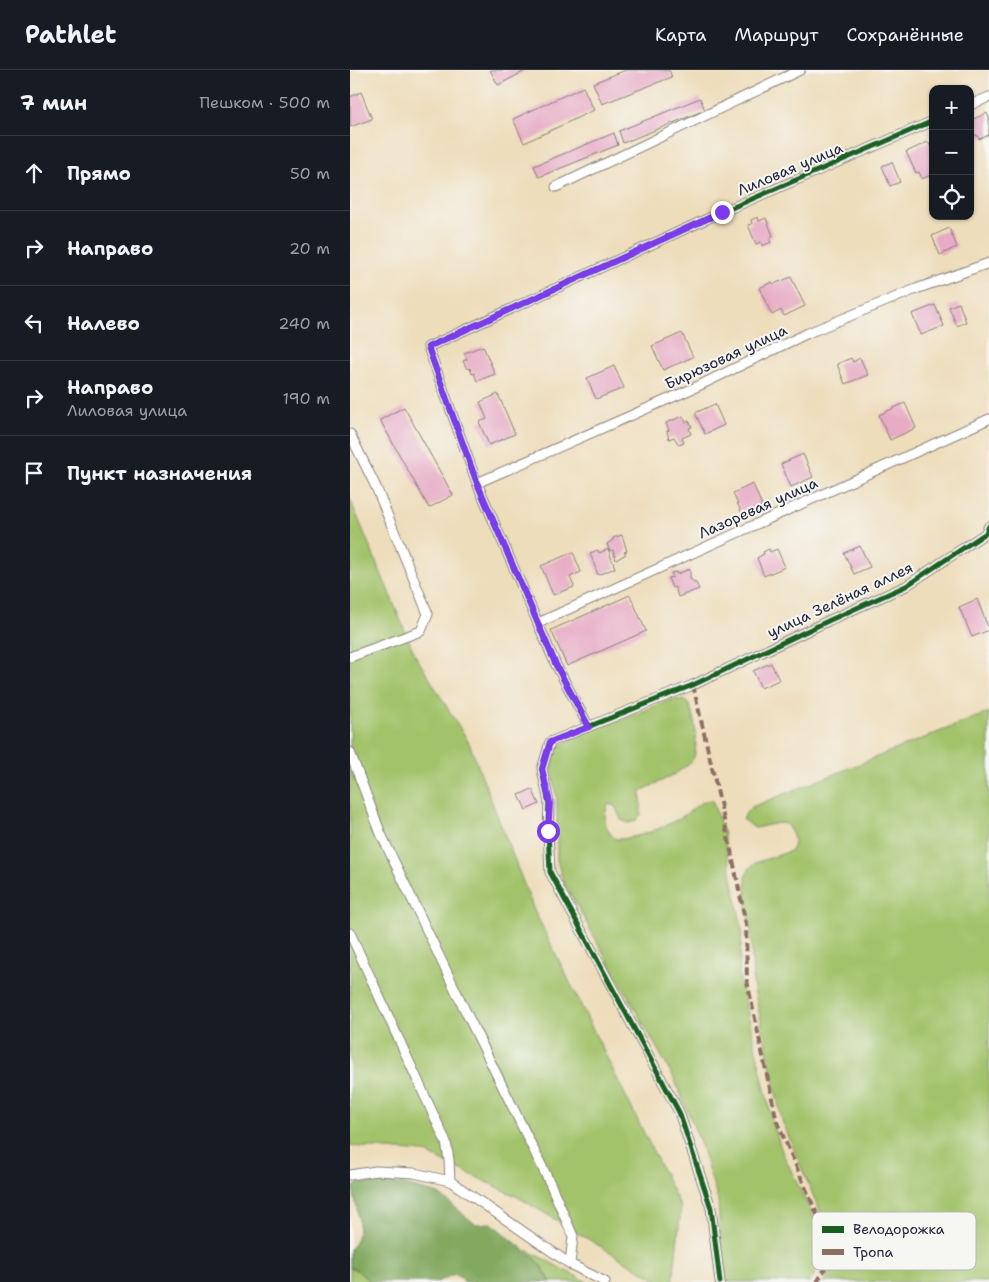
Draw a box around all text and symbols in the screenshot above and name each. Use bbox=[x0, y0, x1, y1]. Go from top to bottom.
text: Pathlet bbox=[25, 19, 116, 51]
text: Карта bbox=[655, 23, 706, 47]
text: Маршрут bbox=[734, 23, 818, 47]
text: Сохранённые bbox=[846, 23, 964, 47]
map controls bbox=[929, 85, 974, 220]
button: + bbox=[929, 85, 974, 130]
text: 7 мин bbox=[20, 89, 87, 117]
text: Пешком · 500 m bbox=[200, 92, 330, 113]
button: − bbox=[929, 130, 974, 175]
street label: Лиловая улица bbox=[734, 137, 846, 200]
icon: ahead bbox=[20, 159, 48, 187]
text: Прямо bbox=[67, 161, 131, 186]
text: 50 m bbox=[290, 163, 330, 184]
button: locate bbox=[929, 175, 974, 220]
route end bbox=[711, 201, 734, 224]
icon: right bbox=[20, 234, 48, 262]
text: Направо bbox=[67, 236, 153, 261]
text: 20 m bbox=[289, 238, 330, 259]
icon: left bbox=[20, 309, 48, 337]
text: Налево bbox=[67, 311, 140, 336]
text: 240 m bbox=[278, 313, 330, 334]
street label: Бирюзовая улица bbox=[662, 320, 791, 394]
text: Направо bbox=[67, 375, 153, 400]
icon: right bbox=[20, 384, 48, 412]
text: 190 m bbox=[283, 388, 330, 409]
text: Лиловая улица bbox=[67, 400, 187, 421]
icon: arrive bbox=[20, 459, 48, 487]
text: Пункт назначения bbox=[67, 461, 252, 486]
street label: Лазоревая улица bbox=[695, 472, 821, 543]
street label: улица Зелёная аллея bbox=[764, 557, 916, 643]
route start bbox=[537, 820, 560, 843]
legend bbox=[812, 1212, 976, 1270]
text: Велодорожка bbox=[853, 1220, 945, 1238]
text: Тропа bbox=[853, 1243, 894, 1261]

